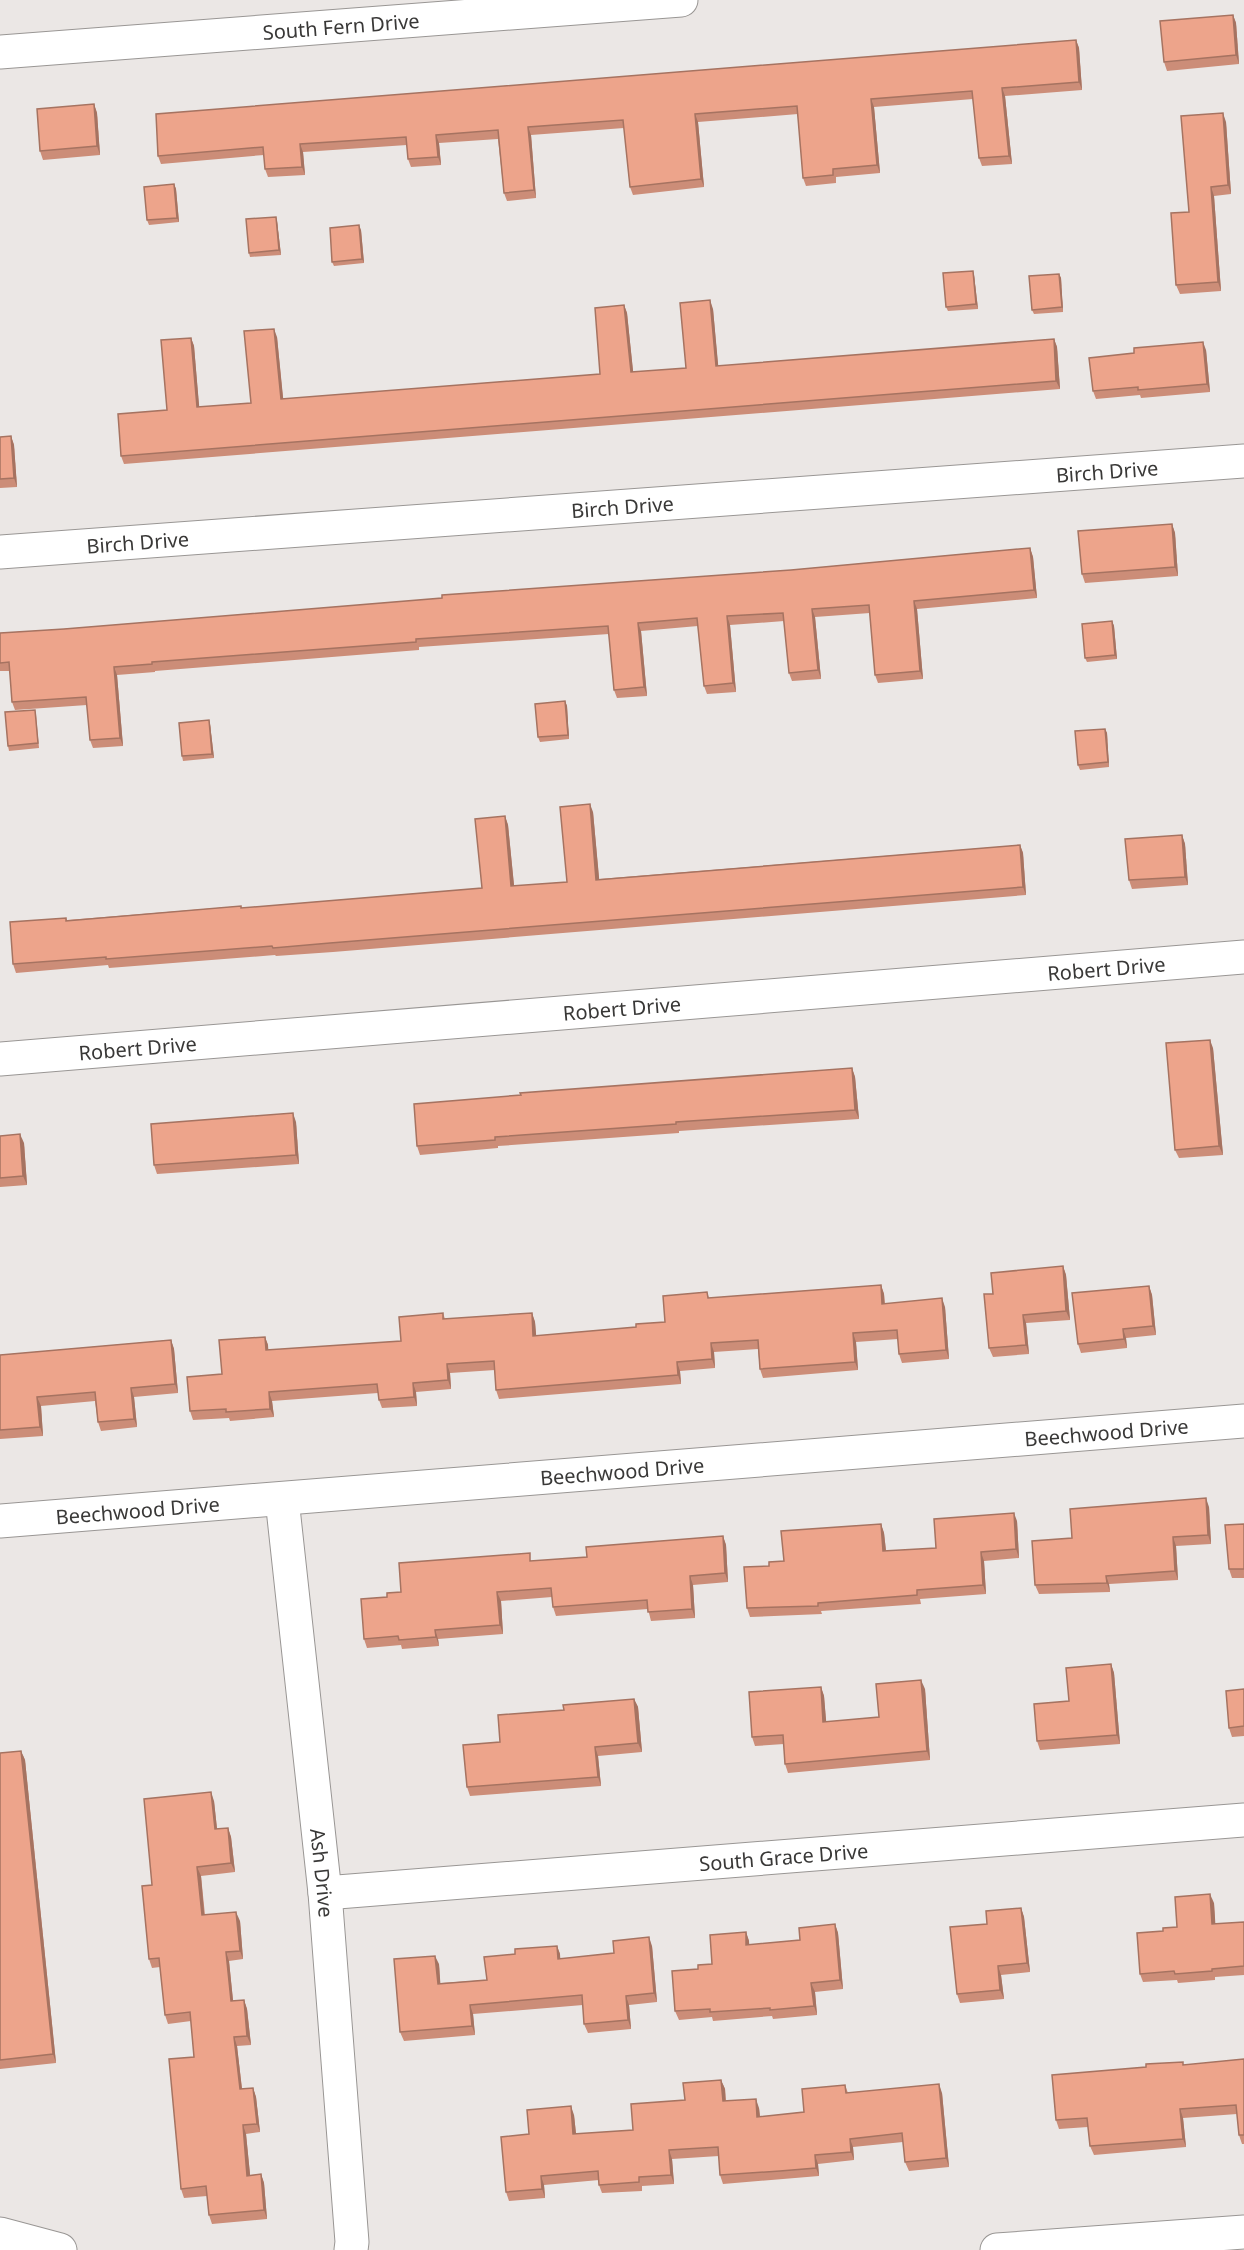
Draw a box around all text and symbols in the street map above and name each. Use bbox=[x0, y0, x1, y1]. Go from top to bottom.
street label: South Fern Drive bbox=[262, 7, 420, 45]
street label: Birch Drive bbox=[1055, 454, 1159, 488]
street label: Birch Drive bbox=[570, 489, 675, 524]
street label: Birch Drive bbox=[85, 525, 190, 559]
street label: Robert Drive bbox=[1046, 950, 1166, 987]
street label: Robert Drive bbox=[562, 990, 682, 1026]
street label: Robert Drive bbox=[77, 1029, 198, 1066]
street label: Beechwood Drive bbox=[1023, 1412, 1190, 1452]
street label: Beechwood Drive bbox=[539, 1451, 705, 1491]
street label: Beechwood Drive bbox=[54, 1490, 221, 1530]
street label: Ash Drive bbox=[305, 1827, 340, 1918]
street label: South Grace Drive bbox=[698, 1836, 869, 1877]

